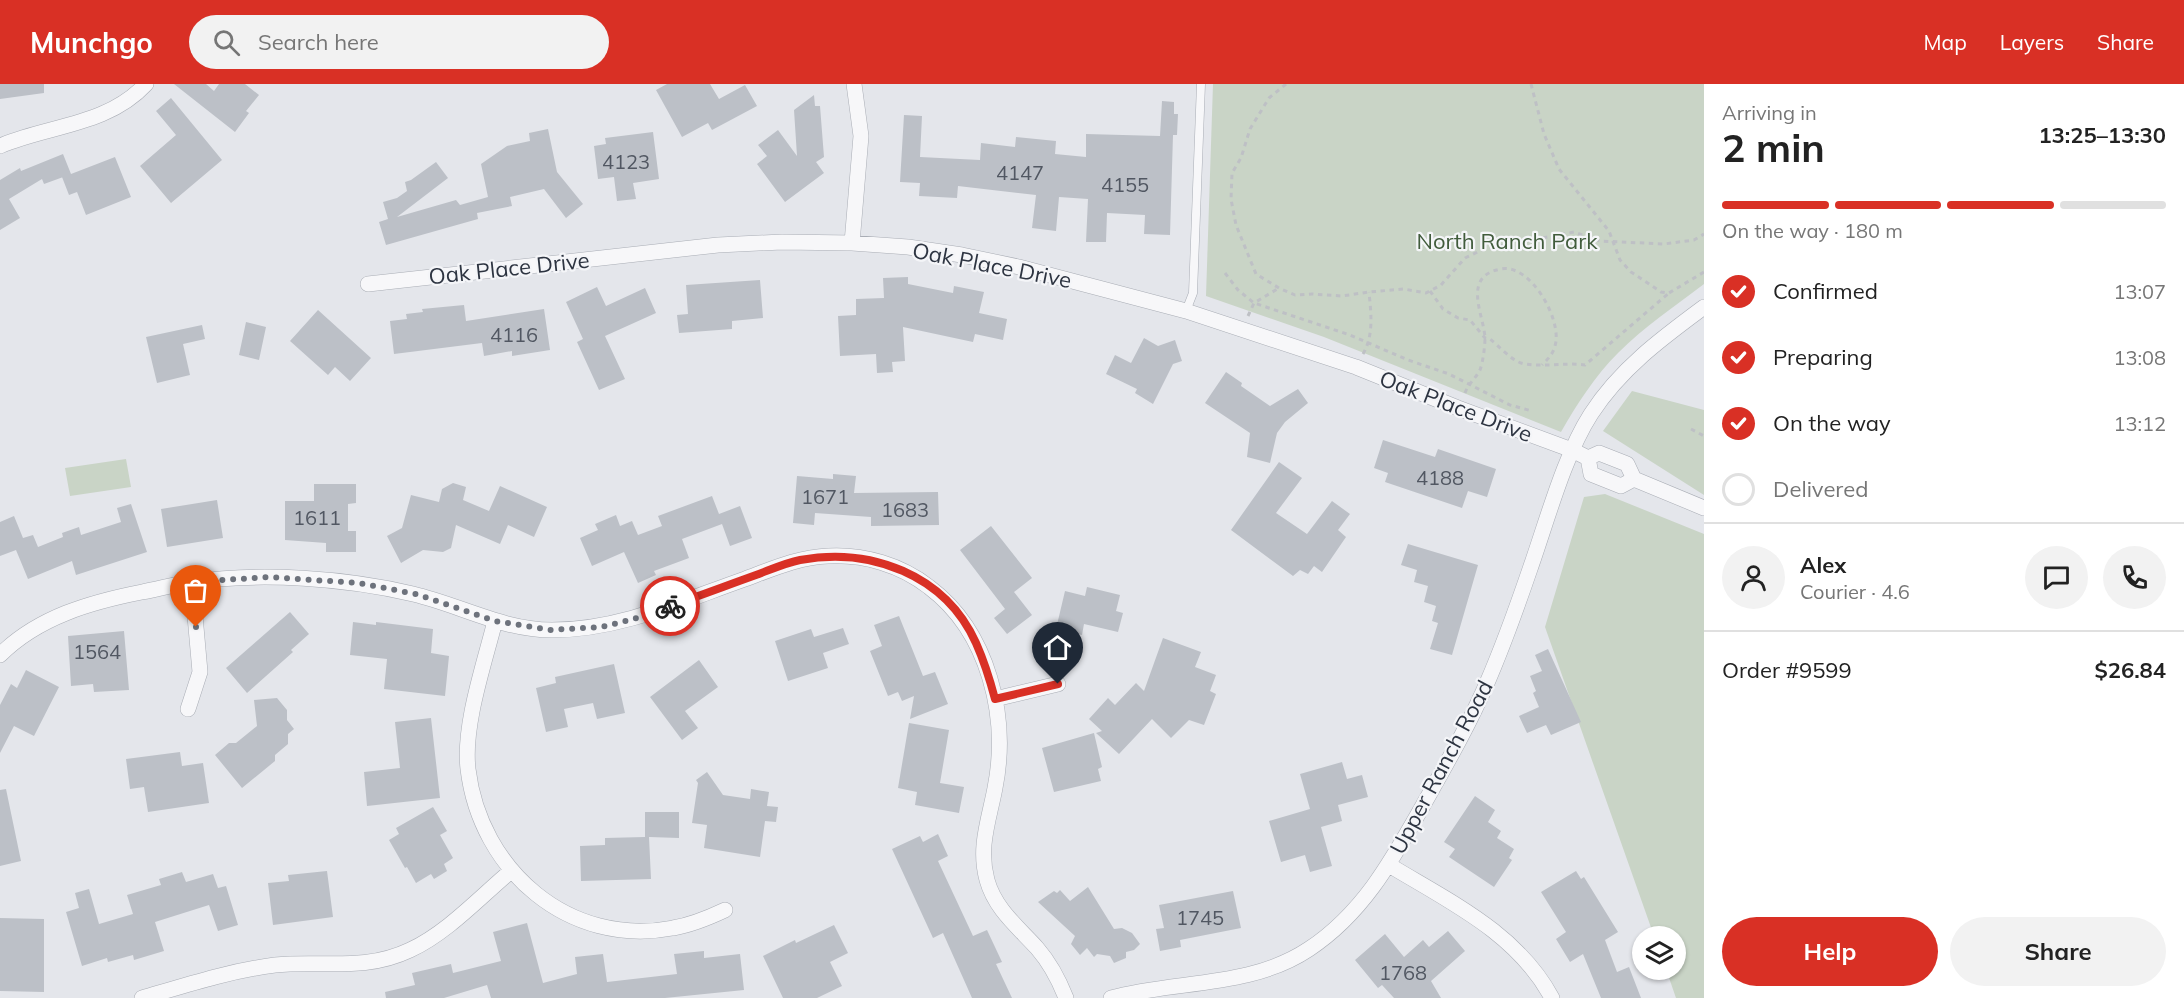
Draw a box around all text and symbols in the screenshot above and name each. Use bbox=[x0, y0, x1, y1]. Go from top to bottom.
search box bbox=[189, 15, 609, 69]
text: Munchgo bbox=[30, 25, 153, 60]
icon: search bbox=[210, 26, 243, 59]
text: Search here bbox=[258, 28, 379, 56]
text: Map bbox=[1924, 29, 1967, 55]
text: Layers bbox=[2000, 29, 2064, 55]
text: Share bbox=[2097, 29, 2154, 55]
text: Arriving in bbox=[1722, 100, 1817, 125]
text: 13:25–13:30 bbox=[2038, 121, 2166, 149]
text: 2 min bbox=[1722, 123, 1825, 172]
house number: 4123 bbox=[602, 149, 650, 174]
house number: 4147 bbox=[996, 160, 1044, 185]
house number: 4155 bbox=[1101, 172, 1149, 197]
text: On the way · 180 m bbox=[1722, 218, 1903, 243]
park label: North Ranch Park bbox=[1416, 227, 1598, 255]
street label: Oak Place Drive bbox=[910, 236, 1074, 294]
street label: Oak Place Drive bbox=[427, 246, 591, 290]
icon: check bbox=[1722, 275, 1755, 308]
text: Confirmed bbox=[1773, 277, 1878, 305]
text: 13:07 bbox=[2113, 279, 2166, 304]
house number: 4116 bbox=[490, 322, 538, 347]
icon: check bbox=[1722, 341, 1755, 374]
text: Preparing bbox=[1773, 343, 1873, 371]
text: 13:08 bbox=[2113, 345, 2166, 370]
street label: Oak Place Drive bbox=[1376, 364, 1536, 448]
icon: check bbox=[1722, 407, 1755, 440]
text: On the way bbox=[1773, 409, 1891, 437]
text: 13:12 bbox=[2113, 411, 2166, 436]
house number: 4188 bbox=[1416, 465, 1464, 490]
text: Delivered bbox=[1773, 475, 1868, 503]
house number: 1671 bbox=[801, 484, 849, 509]
house number: 1683 bbox=[881, 497, 929, 522]
house number: 1611 bbox=[293, 505, 341, 530]
button: person bbox=[1722, 546, 1785, 609]
button: chat bbox=[2025, 546, 2088, 609]
button: phone bbox=[2103, 546, 2166, 609]
text: Alex bbox=[1800, 551, 1846, 579]
pin bbox=[170, 565, 221, 627]
icon: bag bbox=[179, 574, 212, 607]
courier bbox=[640, 576, 700, 636]
text: Courier · 4.6 bbox=[1800, 579, 1910, 604]
icon: bike bbox=[654, 590, 687, 623]
pin bbox=[1032, 622, 1083, 684]
icon: home bbox=[1041, 631, 1074, 664]
house number: 1564 bbox=[73, 639, 121, 664]
text: Order #9599 bbox=[1722, 656, 1852, 684]
text: $26.84 bbox=[2095, 656, 2166, 684]
street label: Upper Ranch Road bbox=[1383, 675, 1499, 859]
house number: 1745 bbox=[1176, 905, 1224, 930]
button: Help bbox=[1722, 917, 1938, 986]
button: Share bbox=[1950, 917, 2166, 986]
map controls bbox=[1632, 926, 1686, 980]
button: layers bbox=[1632, 926, 1686, 980]
house number: 1768 bbox=[1379, 960, 1427, 985]

